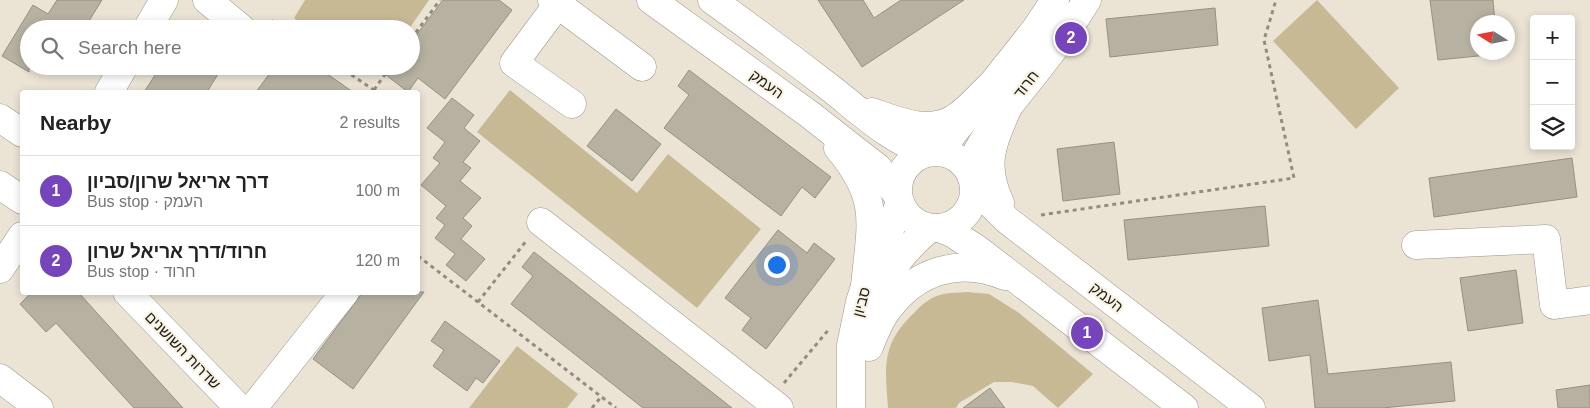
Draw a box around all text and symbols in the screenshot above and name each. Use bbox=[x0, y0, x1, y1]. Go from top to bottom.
north arrow bbox=[1470, 15, 1515, 60]
map controls bbox=[1530, 15, 1575, 150]
button: + bbox=[1530, 15, 1575, 60]
pin: 2 bbox=[1055, 19, 1087, 57]
search box bbox=[20, 20, 420, 75]
icon: search bbox=[38, 34, 66, 62]
text: Search here bbox=[78, 37, 182, 58]
button: − bbox=[1530, 60, 1575, 105]
street label: העמק bbox=[747, 66, 787, 102]
street label: חרוד bbox=[1010, 67, 1042, 101]
button: layers bbox=[1530, 105, 1575, 150]
text: Nearby bbox=[40, 111, 111, 134]
text: 2 results bbox=[340, 114, 400, 131]
text: דרך אריאל שרון/סביון bbox=[87, 171, 268, 192]
text: 1 bbox=[52, 182, 60, 199]
text: 100 m bbox=[356, 182, 400, 199]
text: Bus stop · העמק bbox=[87, 193, 203, 210]
text: חרוד/דרך אריאל שרון bbox=[87, 241, 267, 262]
text: 2 bbox=[52, 252, 60, 269]
text: 120 m bbox=[356, 252, 400, 269]
your location bbox=[764, 252, 790, 278]
text: Bus stop · חרוד bbox=[87, 263, 196, 280]
street label: העמק bbox=[1087, 279, 1127, 315]
street label: סביון bbox=[849, 285, 873, 319]
street label: שדרות השושנים bbox=[142, 308, 224, 392]
pin: 1 bbox=[1071, 314, 1103, 352]

